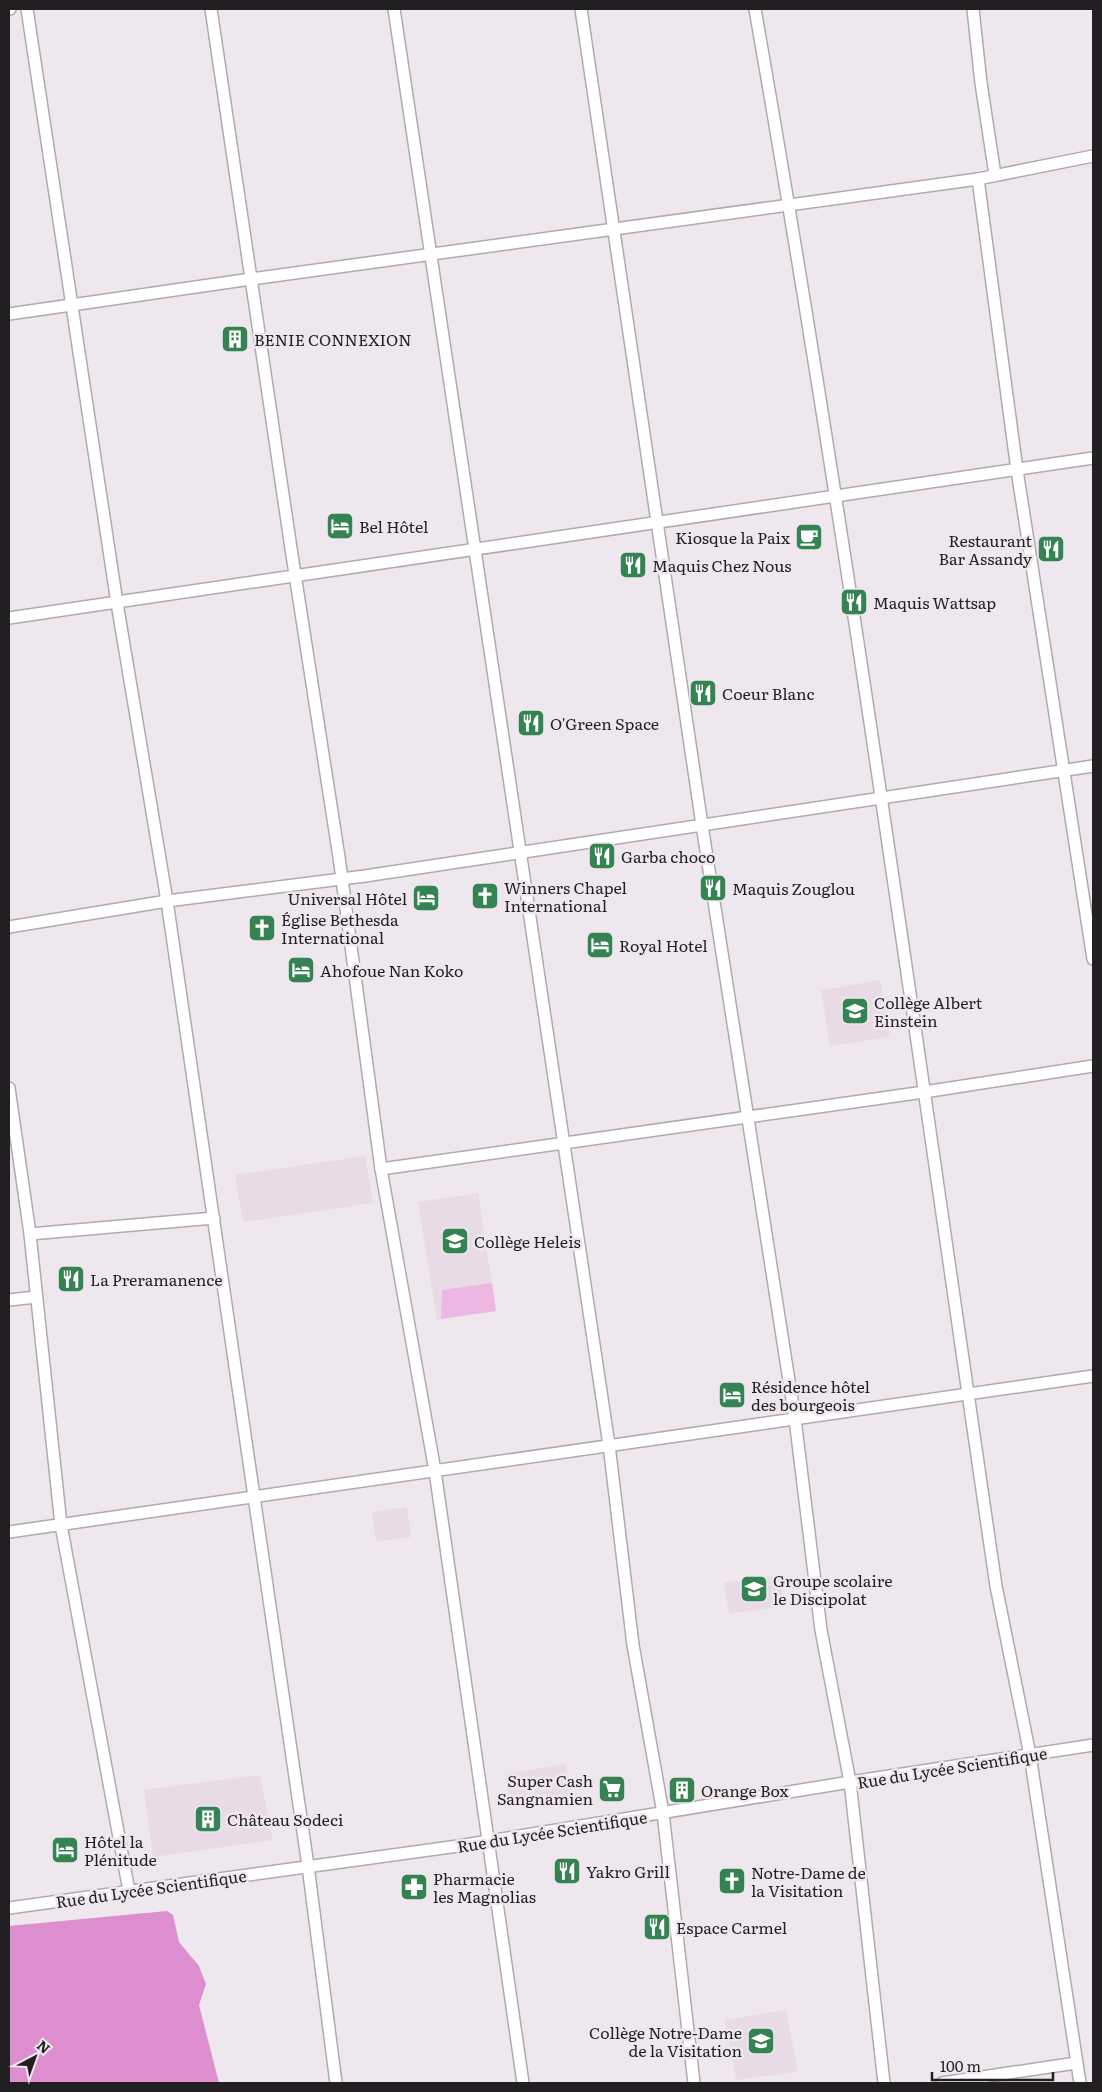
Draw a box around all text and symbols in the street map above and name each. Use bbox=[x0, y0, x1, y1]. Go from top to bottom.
building icon: BENIE CONNEXION bbox=[220, 324, 250, 354]
place label: BENIE CONNEXION bbox=[254, 327, 412, 351]
hotel icon: Bel Hôtel bbox=[325, 511, 355, 541]
place label: Bel Hôtel bbox=[359, 514, 428, 538]
cafe icon: Kiosque la Paix bbox=[794, 522, 824, 552]
place label: Kiosque la Paix bbox=[675, 525, 791, 549]
place label: Restaurant Bar Assandy bbox=[939, 528, 1033, 570]
restaurant icon: Restaurant Bar Assandy bbox=[1036, 534, 1066, 564]
restaurant icon: Maquis Chez Nous bbox=[618, 550, 648, 580]
place label: Maquis Chez Nous bbox=[652, 553, 792, 577]
restaurant icon: Maquis Wattsap bbox=[839, 587, 869, 617]
place label: Maquis Wattsap bbox=[873, 590, 996, 614]
restaurant icon: Coeur Blanc bbox=[688, 678, 718, 708]
place label: Coeur Blanc bbox=[722, 681, 815, 705]
restaurant icon: O'Green Space bbox=[516, 708, 546, 738]
place label: O'Green Space bbox=[550, 711, 659, 735]
restaurant icon: Garba choco bbox=[587, 841, 617, 871]
place label: Garba choco bbox=[621, 844, 715, 868]
restaurant icon: Maquis Zouglou bbox=[698, 873, 728, 903]
place label: Winners Chapel International bbox=[504, 875, 627, 917]
place label: Maquis Zouglou bbox=[732, 876, 855, 900]
church icon: Winners Chapel International bbox=[470, 881, 500, 911]
hotel icon: Universal Hôtel bbox=[411, 883, 441, 913]
place label: Universal Hôtel bbox=[288, 886, 407, 910]
place label: Église Bethesda International bbox=[281, 907, 399, 949]
church icon: Église Bethesda International bbox=[247, 913, 277, 943]
hotel icon: Royal Hotel bbox=[585, 930, 615, 960]
place label: Royal Hotel bbox=[619, 933, 708, 957]
hotel icon: Ahofoue Nan Koko bbox=[286, 955, 316, 985]
place label: Ahofoue Nan Koko bbox=[320, 958, 463, 982]
place label: Collège Albert Einstein bbox=[874, 990, 983, 1032]
school or university icon: Collège Albert Einstein bbox=[840, 996, 870, 1026]
school or university icon: Collège Heleis bbox=[440, 1226, 470, 1256]
place label: Collège Heleis bbox=[474, 1229, 581, 1253]
restaurant icon: La Preramanence bbox=[56, 1264, 86, 1294]
place label: La Preramanence bbox=[90, 1267, 223, 1291]
place label: Résidence hôtel des bourgeois bbox=[751, 1374, 870, 1416]
hotel icon: Résidence hôtel des bourgeois bbox=[717, 1380, 747, 1410]
place label: Groupe scolaire le Discipolat bbox=[773, 1568, 893, 1610]
school or university icon: Groupe scolaire le Discipolat bbox=[739, 1574, 769, 1604]
street label: Rue du Lycée Scientifique bbox=[855, 1740, 1049, 1794]
place label: Super Cash Sangnamien bbox=[497, 1768, 593, 1810]
supermarket icon: Super Cash Sangnamien bbox=[597, 1774, 627, 1804]
building icon: Orange Box bbox=[667, 1775, 697, 1805]
place label: Orange Box bbox=[701, 1778, 790, 1802]
building icon: Château Sodeci bbox=[193, 1804, 223, 1834]
street label: Rue du Lycée Scientifique bbox=[455, 1804, 649, 1858]
place label: Château Sodeci bbox=[227, 1807, 343, 1831]
place label: Hôtel la Plénitude bbox=[84, 1829, 157, 1871]
hotel icon: Hôtel la Plénitude bbox=[50, 1835, 80, 1865]
restaurant icon: Yakro Grill bbox=[552, 1856, 582, 1886]
place label: Yakro Grill bbox=[586, 1859, 670, 1883]
place label: Notre-Dame de la Visitation bbox=[751, 1860, 866, 1902]
street label: Rue du Lycée Scientifique bbox=[54, 1863, 248, 1913]
place label: Pharmacie les Magnolias bbox=[433, 1866, 536, 1908]
church icon: Notre-Dame de la Visitation bbox=[717, 1866, 747, 1896]
pharmacy icon: Pharmacie les Magnolias bbox=[399, 1872, 429, 1902]
restaurant icon: Espace Carmel bbox=[642, 1912, 672, 1942]
place label: Espace Carmel bbox=[676, 1915, 787, 1939]
place label: Collège Notre-Dame de la Visitation bbox=[589, 2020, 742, 2062]
school or university icon: Collège Notre-Dame de la Visitation bbox=[746, 2026, 776, 2056]
north arrow bbox=[10, 2032, 60, 2082]
text: N bbox=[33, 2035, 55, 2058]
scale bar bbox=[932, 2050, 1053, 2082]
text: 100 m bbox=[940, 2054, 981, 2077]

